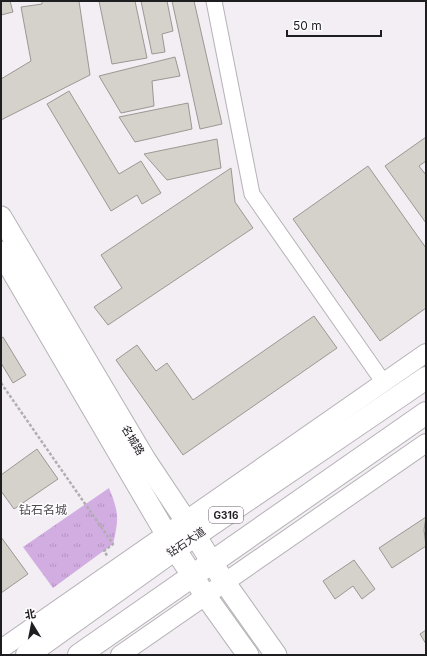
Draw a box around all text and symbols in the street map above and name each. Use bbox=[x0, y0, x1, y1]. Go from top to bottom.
scale bar bbox=[287, 12, 381, 38]
text: 50 m bbox=[293, 18, 322, 33]
street label: 名城路 bbox=[119, 422, 147, 458]
district label: 钻石名城 bbox=[19, 502, 67, 517]
road number: G316 bbox=[209, 507, 243, 523]
street label: 钻石大道 bbox=[164, 524, 208, 560]
north arrow bbox=[12, 604, 52, 644]
text: 北 bbox=[24, 606, 37, 622]

